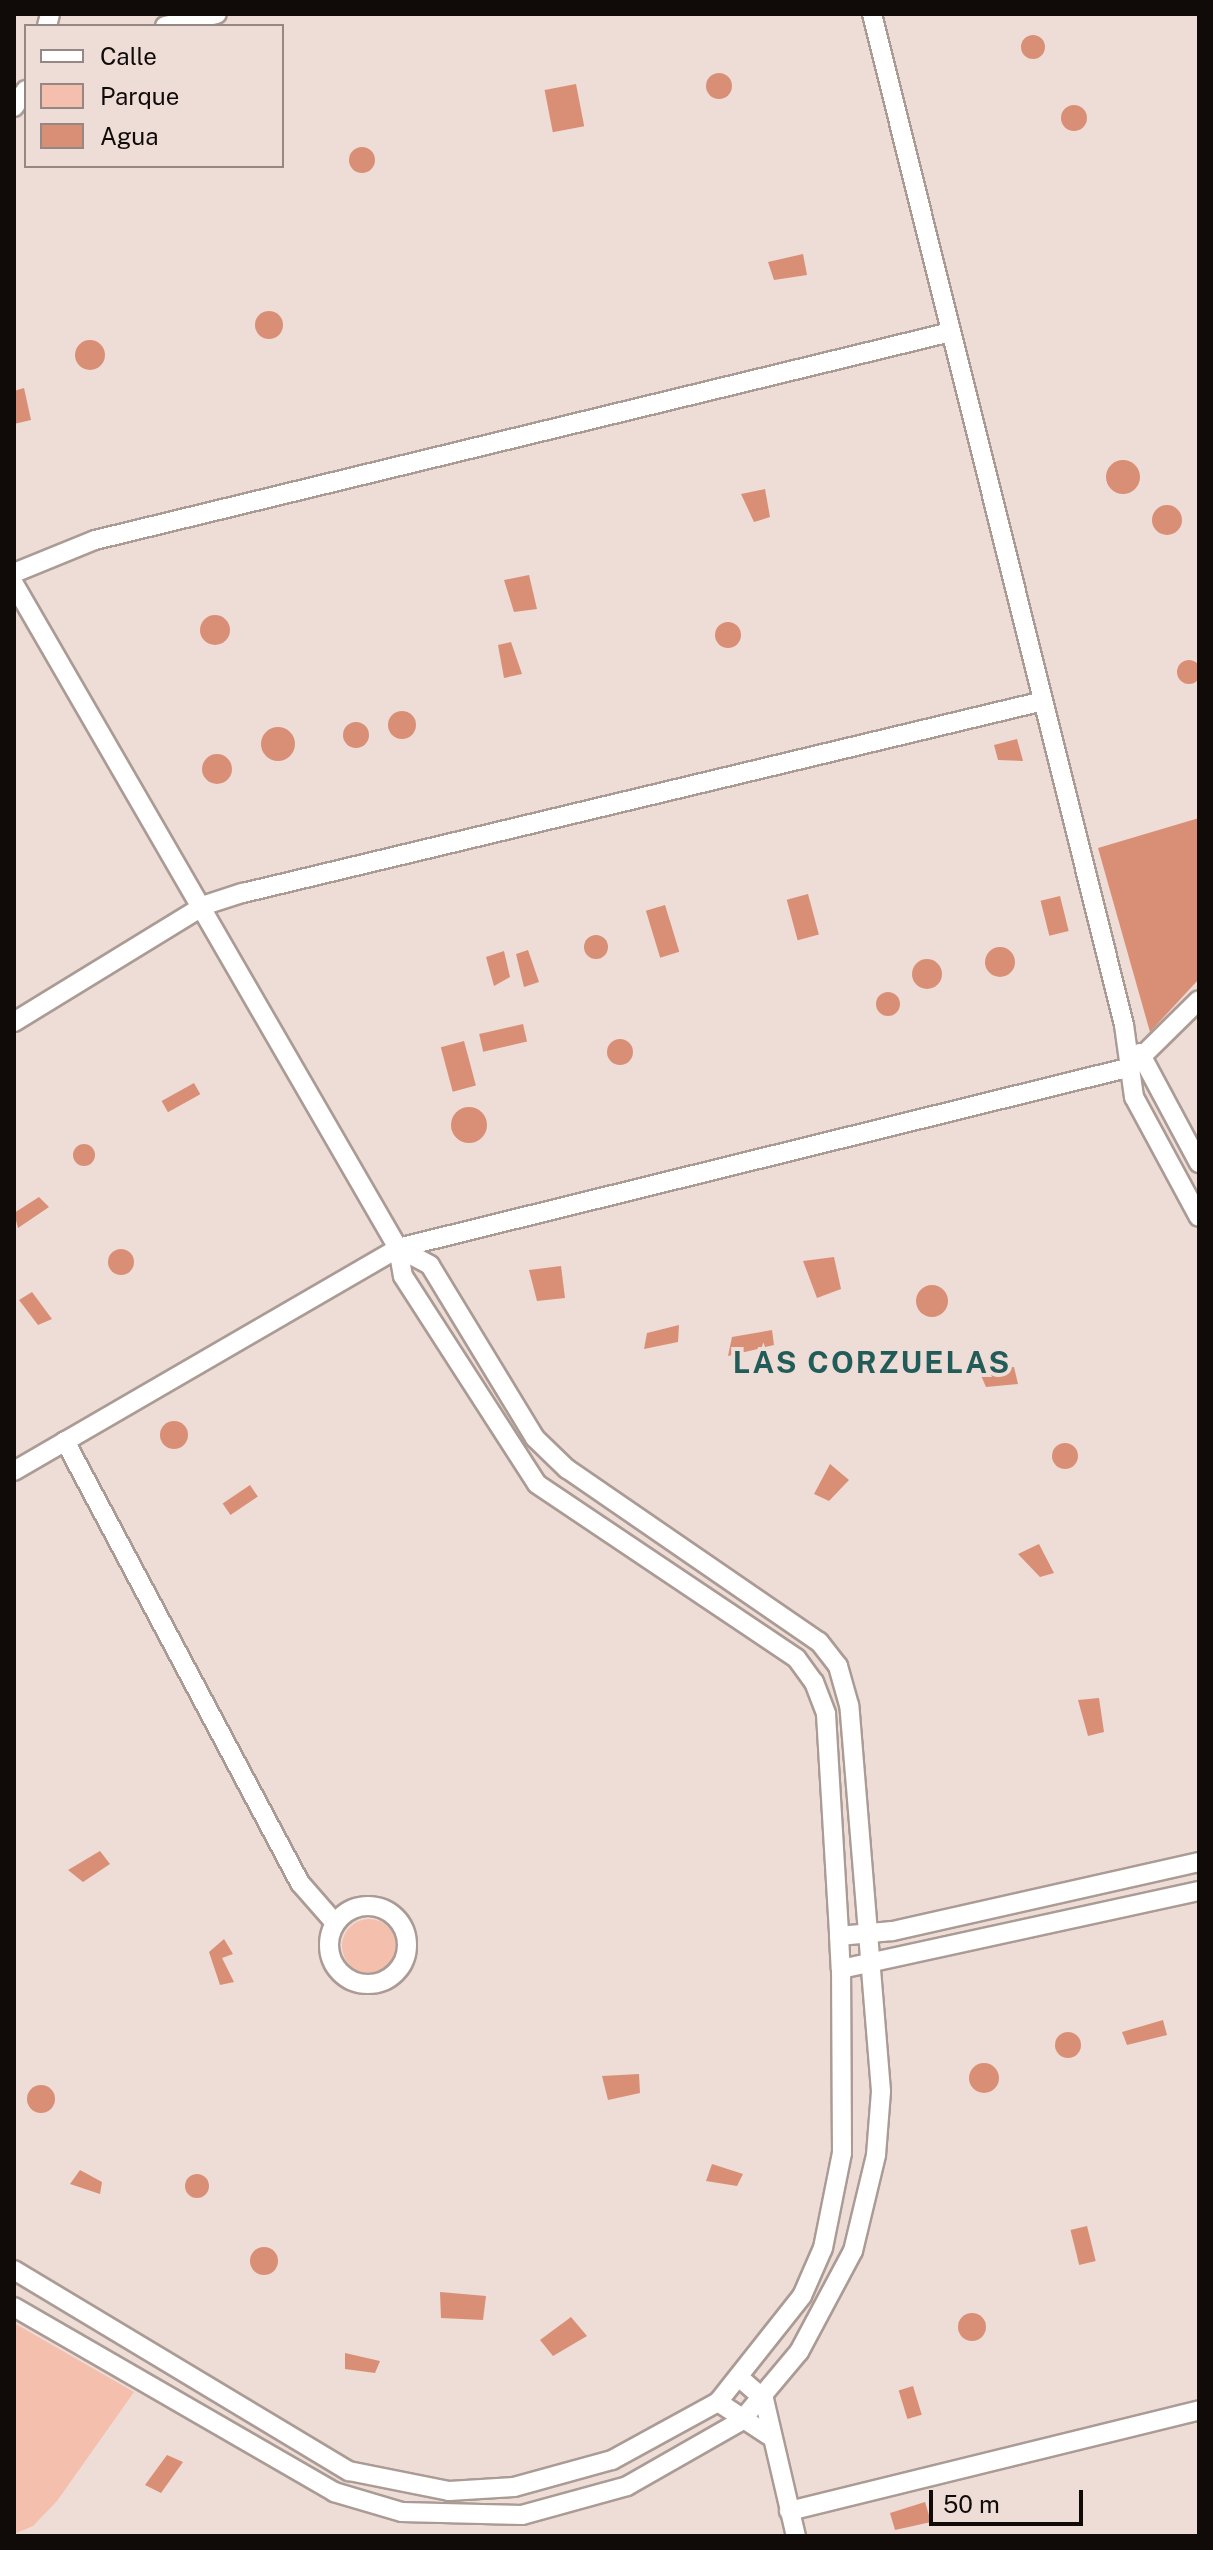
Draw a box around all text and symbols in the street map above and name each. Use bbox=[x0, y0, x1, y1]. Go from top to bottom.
legend bbox=[24, 24, 284, 168]
text: Calle bbox=[100, 42, 157, 70]
text: Parque bbox=[100, 82, 179, 110]
text: Agua bbox=[100, 122, 158, 150]
district label: LAS CORZUELAS bbox=[733, 1344, 1011, 1380]
scale bar bbox=[933, 2474, 1087, 2524]
text: 50 m bbox=[943, 2490, 1000, 2518]

